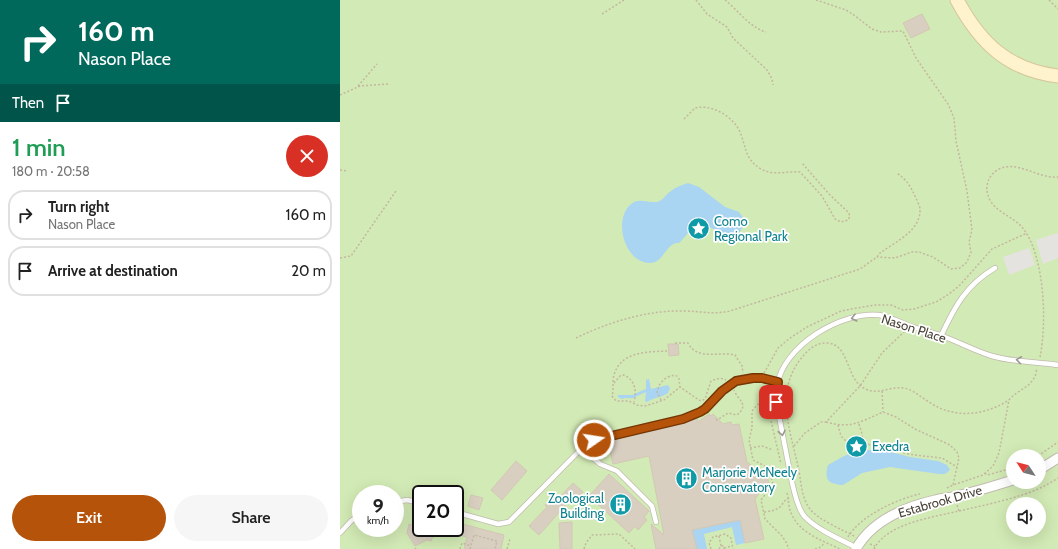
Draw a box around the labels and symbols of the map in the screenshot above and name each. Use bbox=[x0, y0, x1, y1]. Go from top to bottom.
place label: Como Regional Park bbox=[714, 213, 788, 244]
place icon: Como Regional Park bbox=[686, 215, 712, 241]
street label: Nason Place bbox=[880, 310, 949, 346]
one-way arrow bbox=[850, 313, 857, 322]
one-way arrow bbox=[1016, 356, 1022, 365]
pin bbox=[759, 385, 793, 419]
position arrow bbox=[573, 419, 615, 461]
one-way arrow bbox=[778, 430, 786, 436]
place icon: Exedra bbox=[844, 433, 870, 459]
place label: Exedra bbox=[872, 438, 910, 454]
north arrow bbox=[1006, 449, 1046, 489]
place label: Marjorie McNeely Conservatory bbox=[702, 464, 798, 495]
building icon: Marjorie McNeely Conservatory bbox=[673, 466, 699, 492]
street label: Estabrook Drive bbox=[896, 481, 984, 521]
speed limit sign: 20 bbox=[412, 485, 464, 537]
place label: Zoological Building bbox=[548, 490, 605, 521]
building icon: Zoological Building bbox=[607, 492, 633, 518]

